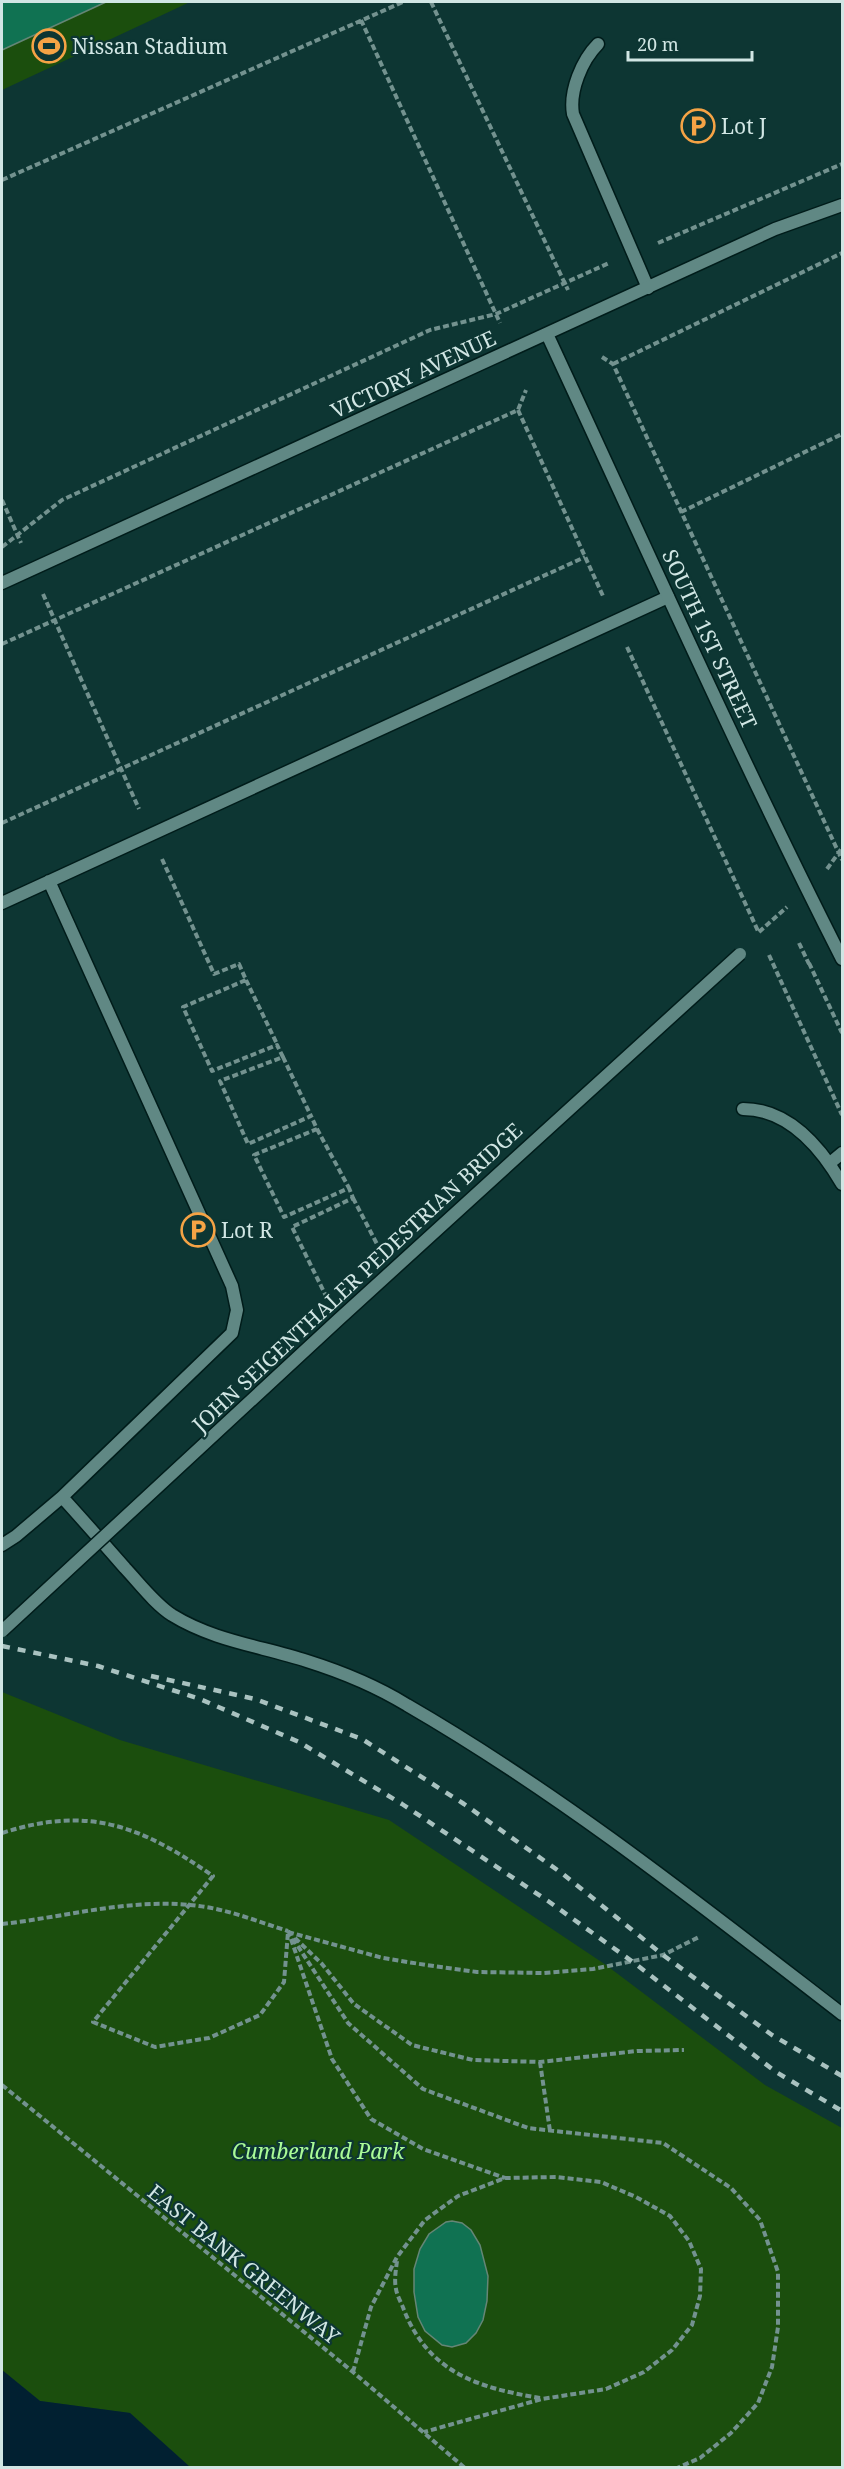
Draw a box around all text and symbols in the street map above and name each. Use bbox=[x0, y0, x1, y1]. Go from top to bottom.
scale bar bbox=[628, 24, 752, 62]
sports icon: Nissan Stadium bbox=[31, 28, 67, 64]
place label: Nissan Stadium bbox=[72, 32, 228, 60]
text: 20 m bbox=[637, 32, 679, 56]
parking icon: Lot J bbox=[680, 108, 716, 144]
place label: Lot J bbox=[721, 112, 767, 140]
street label: VICTORY AVENUE bbox=[326, 323, 500, 425]
street label: SOUTH 1ST STREET bbox=[656, 545, 764, 733]
street label: JOHN SEIGENTHALER PEDESTRIAN BRIDGE bbox=[185, 1116, 528, 1439]
parking icon: Lot R bbox=[180, 1212, 216, 1248]
place label: Lot R bbox=[221, 1216, 273, 1244]
park label: Cumberland Park bbox=[232, 2137, 405, 2165]
street label: EAST BANK GREENWAY bbox=[142, 2178, 347, 2351]

